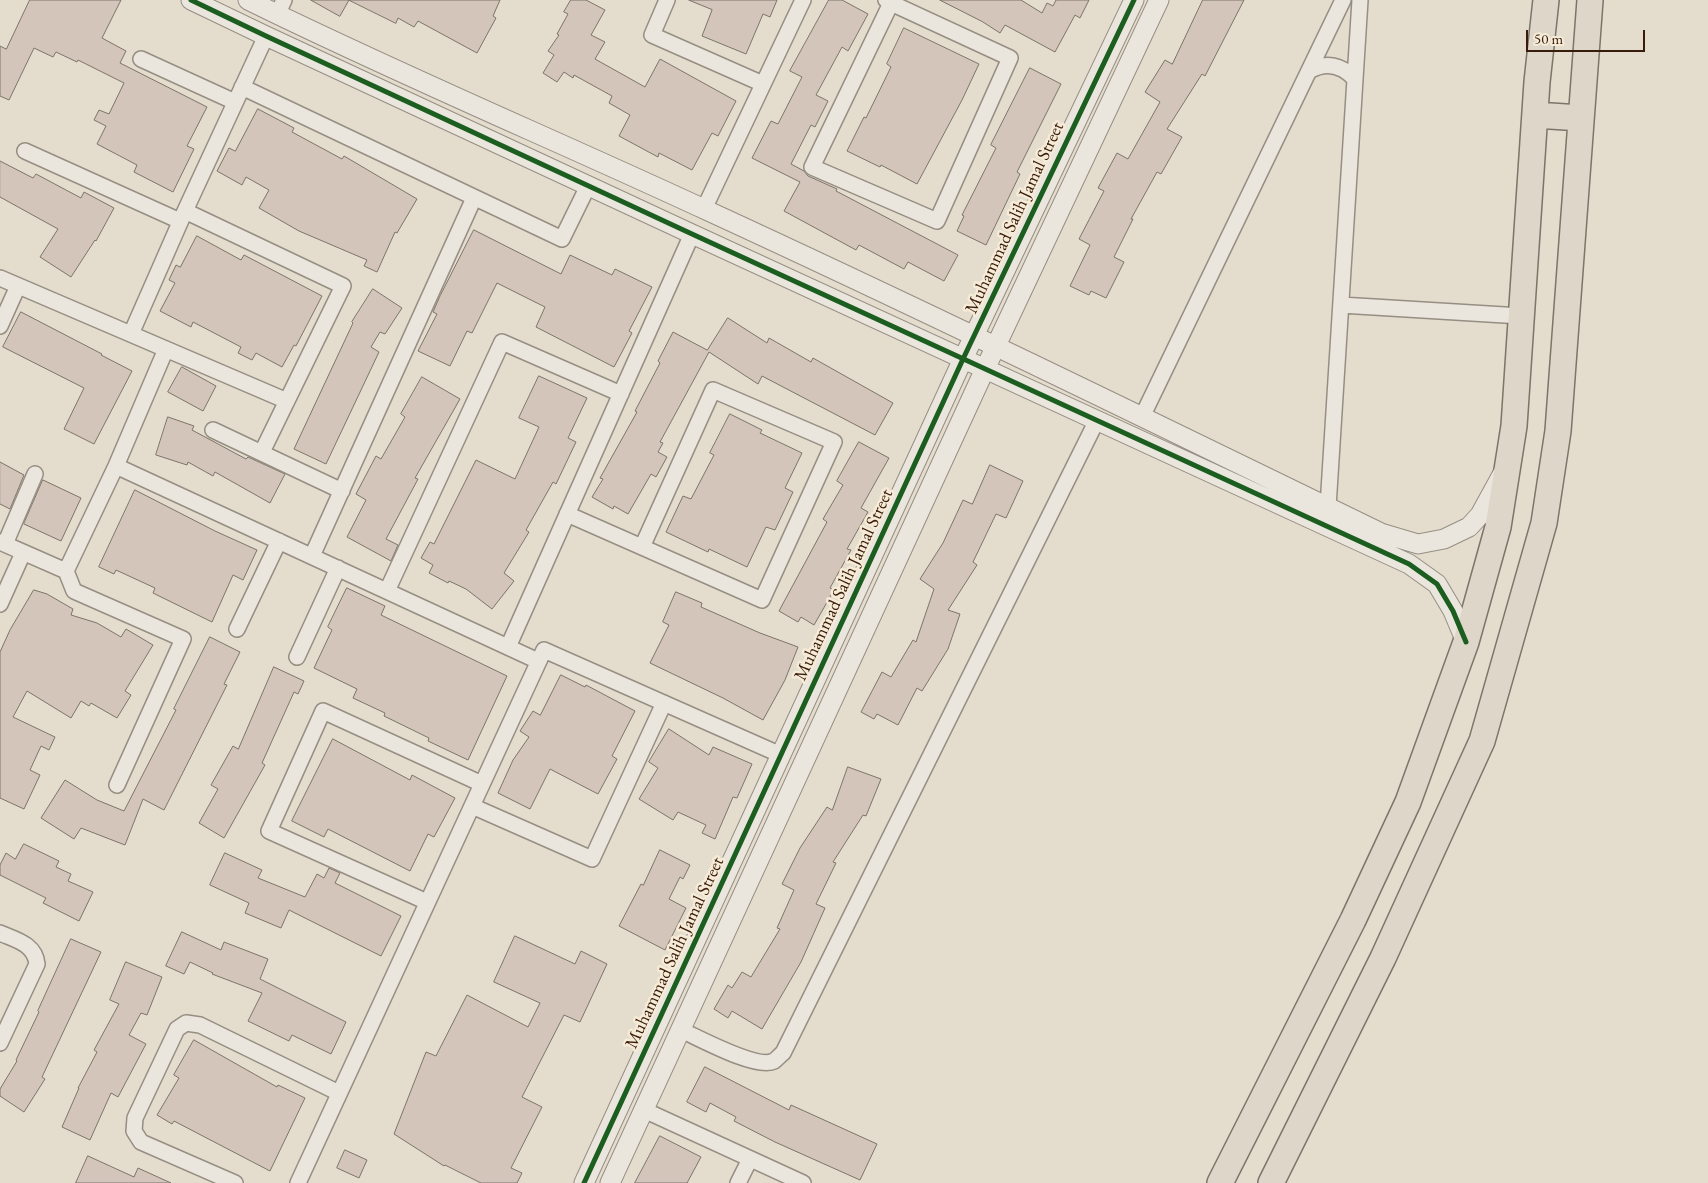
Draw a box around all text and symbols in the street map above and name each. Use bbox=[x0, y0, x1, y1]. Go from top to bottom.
scale bar bbox=[1528, 20, 1647, 52]
text: 50 m bbox=[1534, 29, 1563, 48]
street label: Muhammad Salih Jamal Street bbox=[961, 119, 1069, 317]
street label: Muhammad Salih Jamal Street bbox=[790, 486, 898, 684]
street label: Muhammad Salih Jamal Street bbox=[621, 854, 729, 1052]

